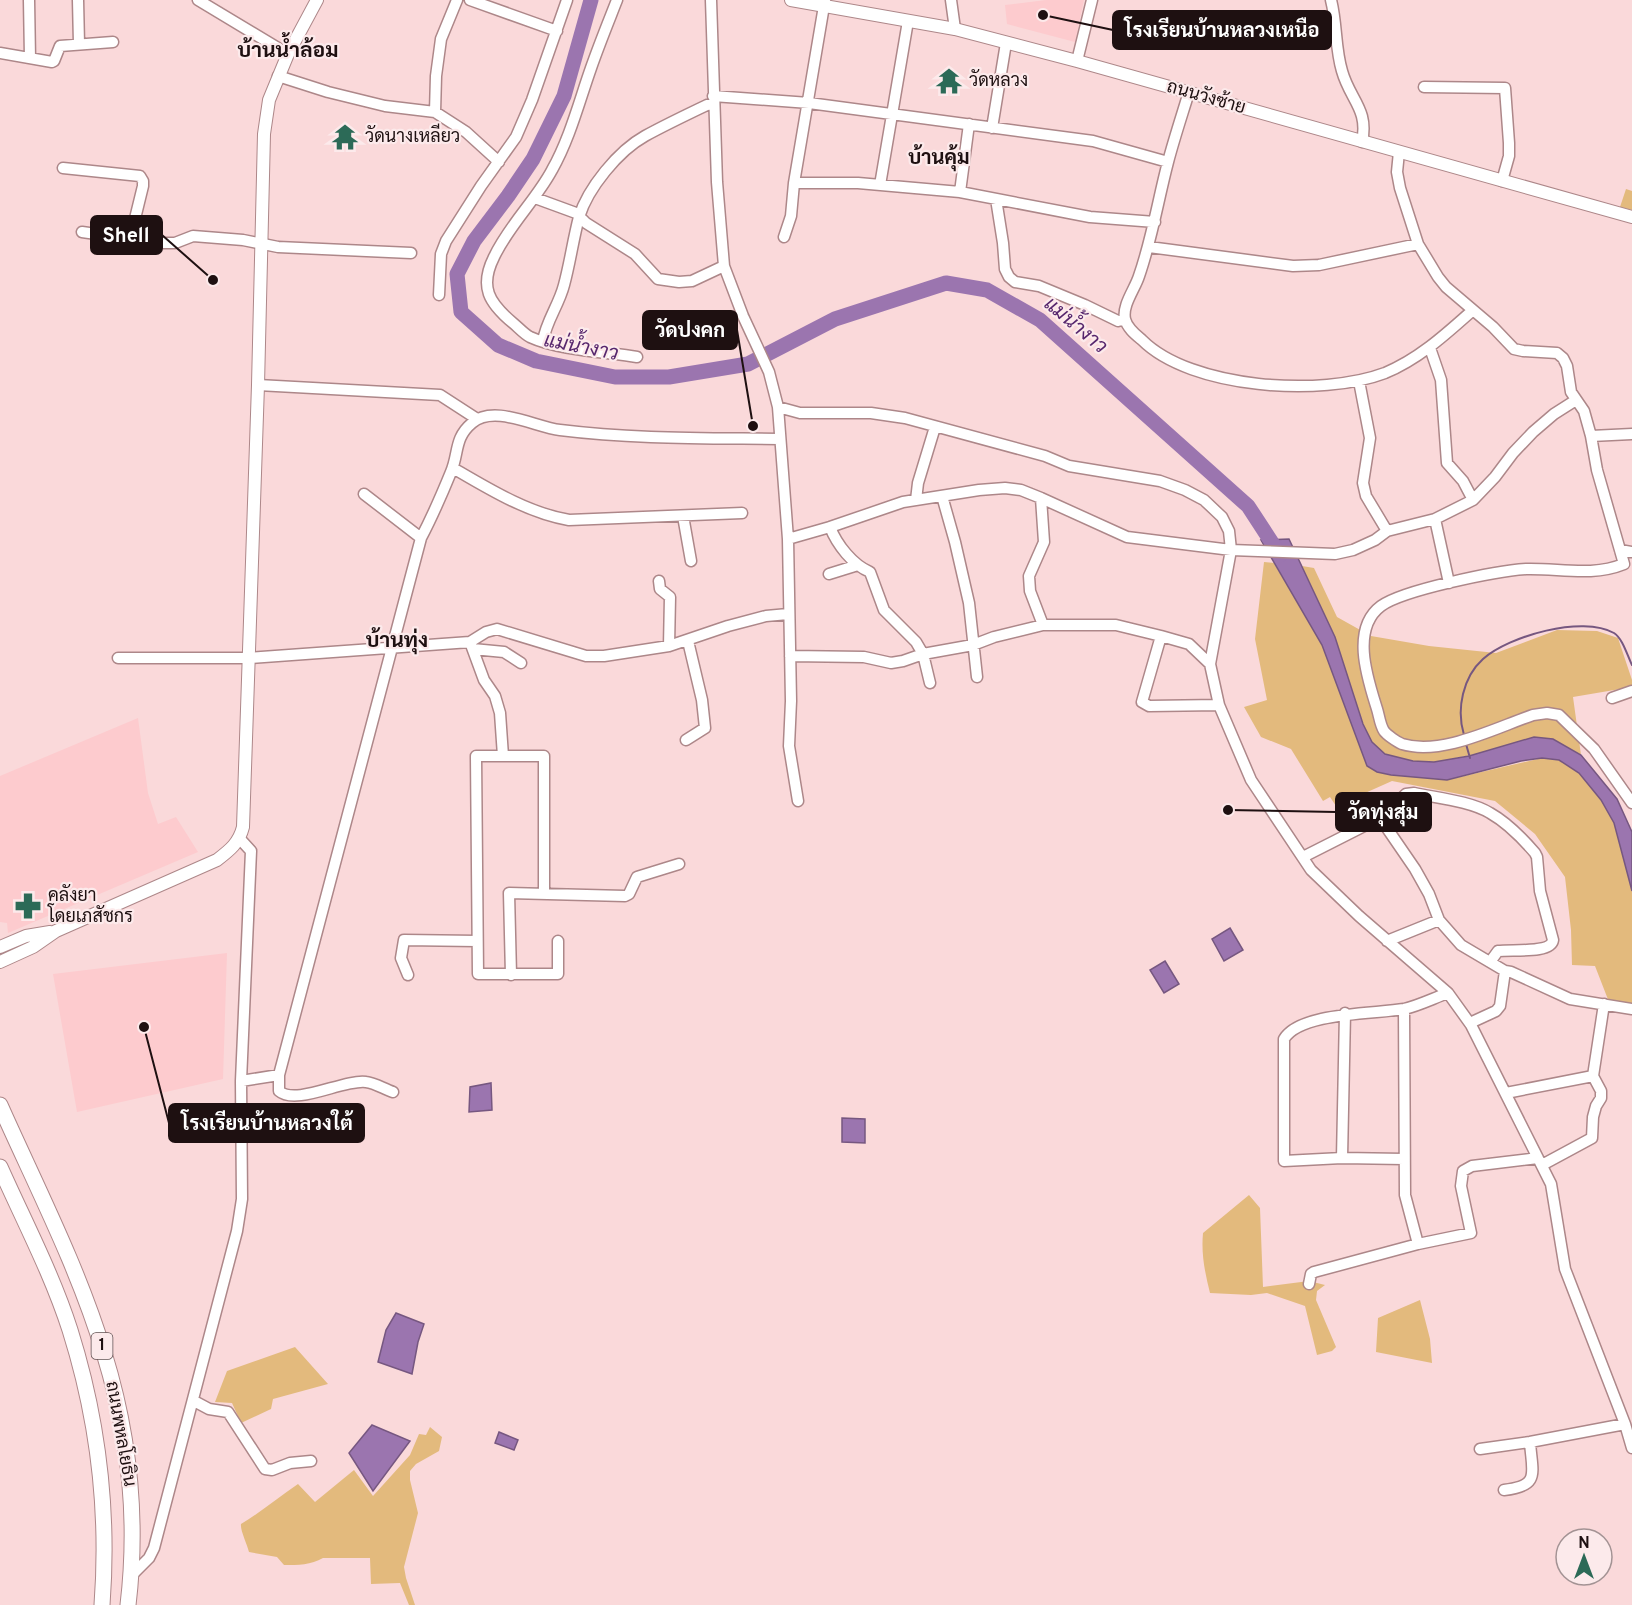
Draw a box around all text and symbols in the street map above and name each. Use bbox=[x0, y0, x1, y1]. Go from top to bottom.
callout: โรงเรียนบ้านหลวงเหนือ bbox=[1113, 11, 1331, 49]
text: โรงเรียนบ้านหลวงเหนือ bbox=[1124, 16, 1319, 45]
district label: บ้านน้ำล้อม bbox=[238, 32, 338, 65]
temple icon: วัดหลวง bbox=[934, 66, 964, 96]
place label: วัดหลวง bbox=[969, 69, 1028, 93]
street label: ถนนวังซ้าย bbox=[1164, 74, 1249, 120]
temple icon: วัดนางเหลียว bbox=[330, 122, 360, 152]
place label: วัดนางเหลียว bbox=[365, 123, 460, 149]
district label: บ้านคุ้ม bbox=[908, 144, 970, 172]
callout: Shell bbox=[91, 216, 162, 254]
text: Shell bbox=[103, 224, 150, 250]
water label: แม่น้ำงาว bbox=[1038, 286, 1117, 360]
callout: วัดปงคก bbox=[643, 311, 737, 349]
text: วัดปงคก bbox=[655, 317, 725, 345]
water label: แม่น้ำงาว bbox=[542, 321, 622, 368]
district label: บ้านทุ่ง bbox=[366, 627, 428, 655]
callout: วัดทุ่งสุ่ม bbox=[1336, 793, 1431, 831]
text: วัดทุ่งสุ่ม bbox=[1348, 799, 1418, 827]
place label: คลังยา โดยเภสัชกร bbox=[47, 884, 133, 929]
pharmacy icon: คลังยา โดยเภสัชกร bbox=[13, 891, 43, 921]
callout: โรงเรียนบ้านหลวงใต้ bbox=[169, 1104, 364, 1142]
text: โรงเรียนบ้านหลวงใต้ bbox=[180, 1109, 354, 1138]
road number: 1 bbox=[92, 1333, 112, 1359]
street label: ถนนพหลโยธิน bbox=[99, 1379, 144, 1488]
north arrow bbox=[1554, 1527, 1614, 1587]
text: N bbox=[1578, 1534, 1590, 1554]

